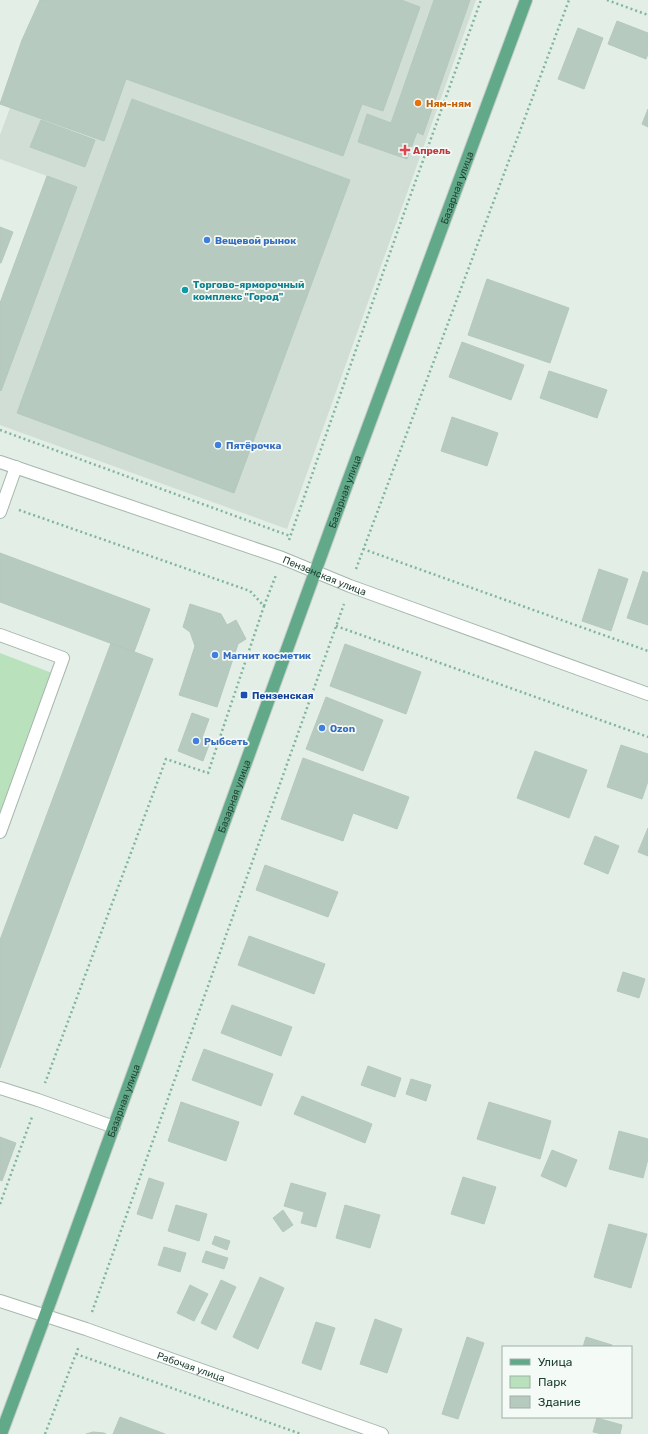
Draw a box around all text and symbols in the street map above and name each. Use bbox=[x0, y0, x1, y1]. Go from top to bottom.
marker: Ням-ням bbox=[413, 98, 423, 108]
place label: Ням-ням bbox=[426, 98, 471, 110]
marker: Апрель bbox=[400, 145, 410, 155]
place label: Апрель bbox=[413, 145, 451, 157]
street label: Базарная улица bbox=[439, 150, 476, 226]
marker: Вещевой рынок bbox=[202, 235, 212, 245]
place label: Вещевой рынок bbox=[215, 235, 296, 247]
place label: Торгово-ярморочный комплекс "Город" bbox=[193, 279, 304, 303]
marker: Торгово-ярморочный комплекс "Город" bbox=[180, 285, 190, 295]
marker: Пятёрочка bbox=[213, 440, 223, 450]
place label: Пятёрочка bbox=[226, 440, 281, 452]
street label: Базарная улица bbox=[326, 454, 364, 530]
street label: Пензенская улица bbox=[281, 554, 368, 598]
marker: Магнит косметик bbox=[210, 650, 220, 660]
place label: Магнит косметик bbox=[223, 650, 311, 662]
marker: Пензенская bbox=[239, 690, 249, 700]
place label: Пензенская bbox=[252, 690, 314, 702]
marker: Ozon bbox=[317, 723, 327, 733]
place label: Ozon bbox=[330, 723, 355, 735]
marker: Рыбсеть bbox=[191, 736, 201, 746]
place label: Рыбсеть bbox=[204, 736, 248, 748]
street label: Базарная улица bbox=[216, 758, 253, 835]
street label: Базарная улица bbox=[105, 1063, 143, 1139]
legend bbox=[502, 1346, 632, 1418]
street label: Рабочая улица bbox=[155, 1350, 226, 1385]
text: Улица bbox=[538, 1355, 572, 1369]
text: Парк bbox=[538, 1375, 567, 1389]
text: Здание bbox=[538, 1395, 581, 1409]

